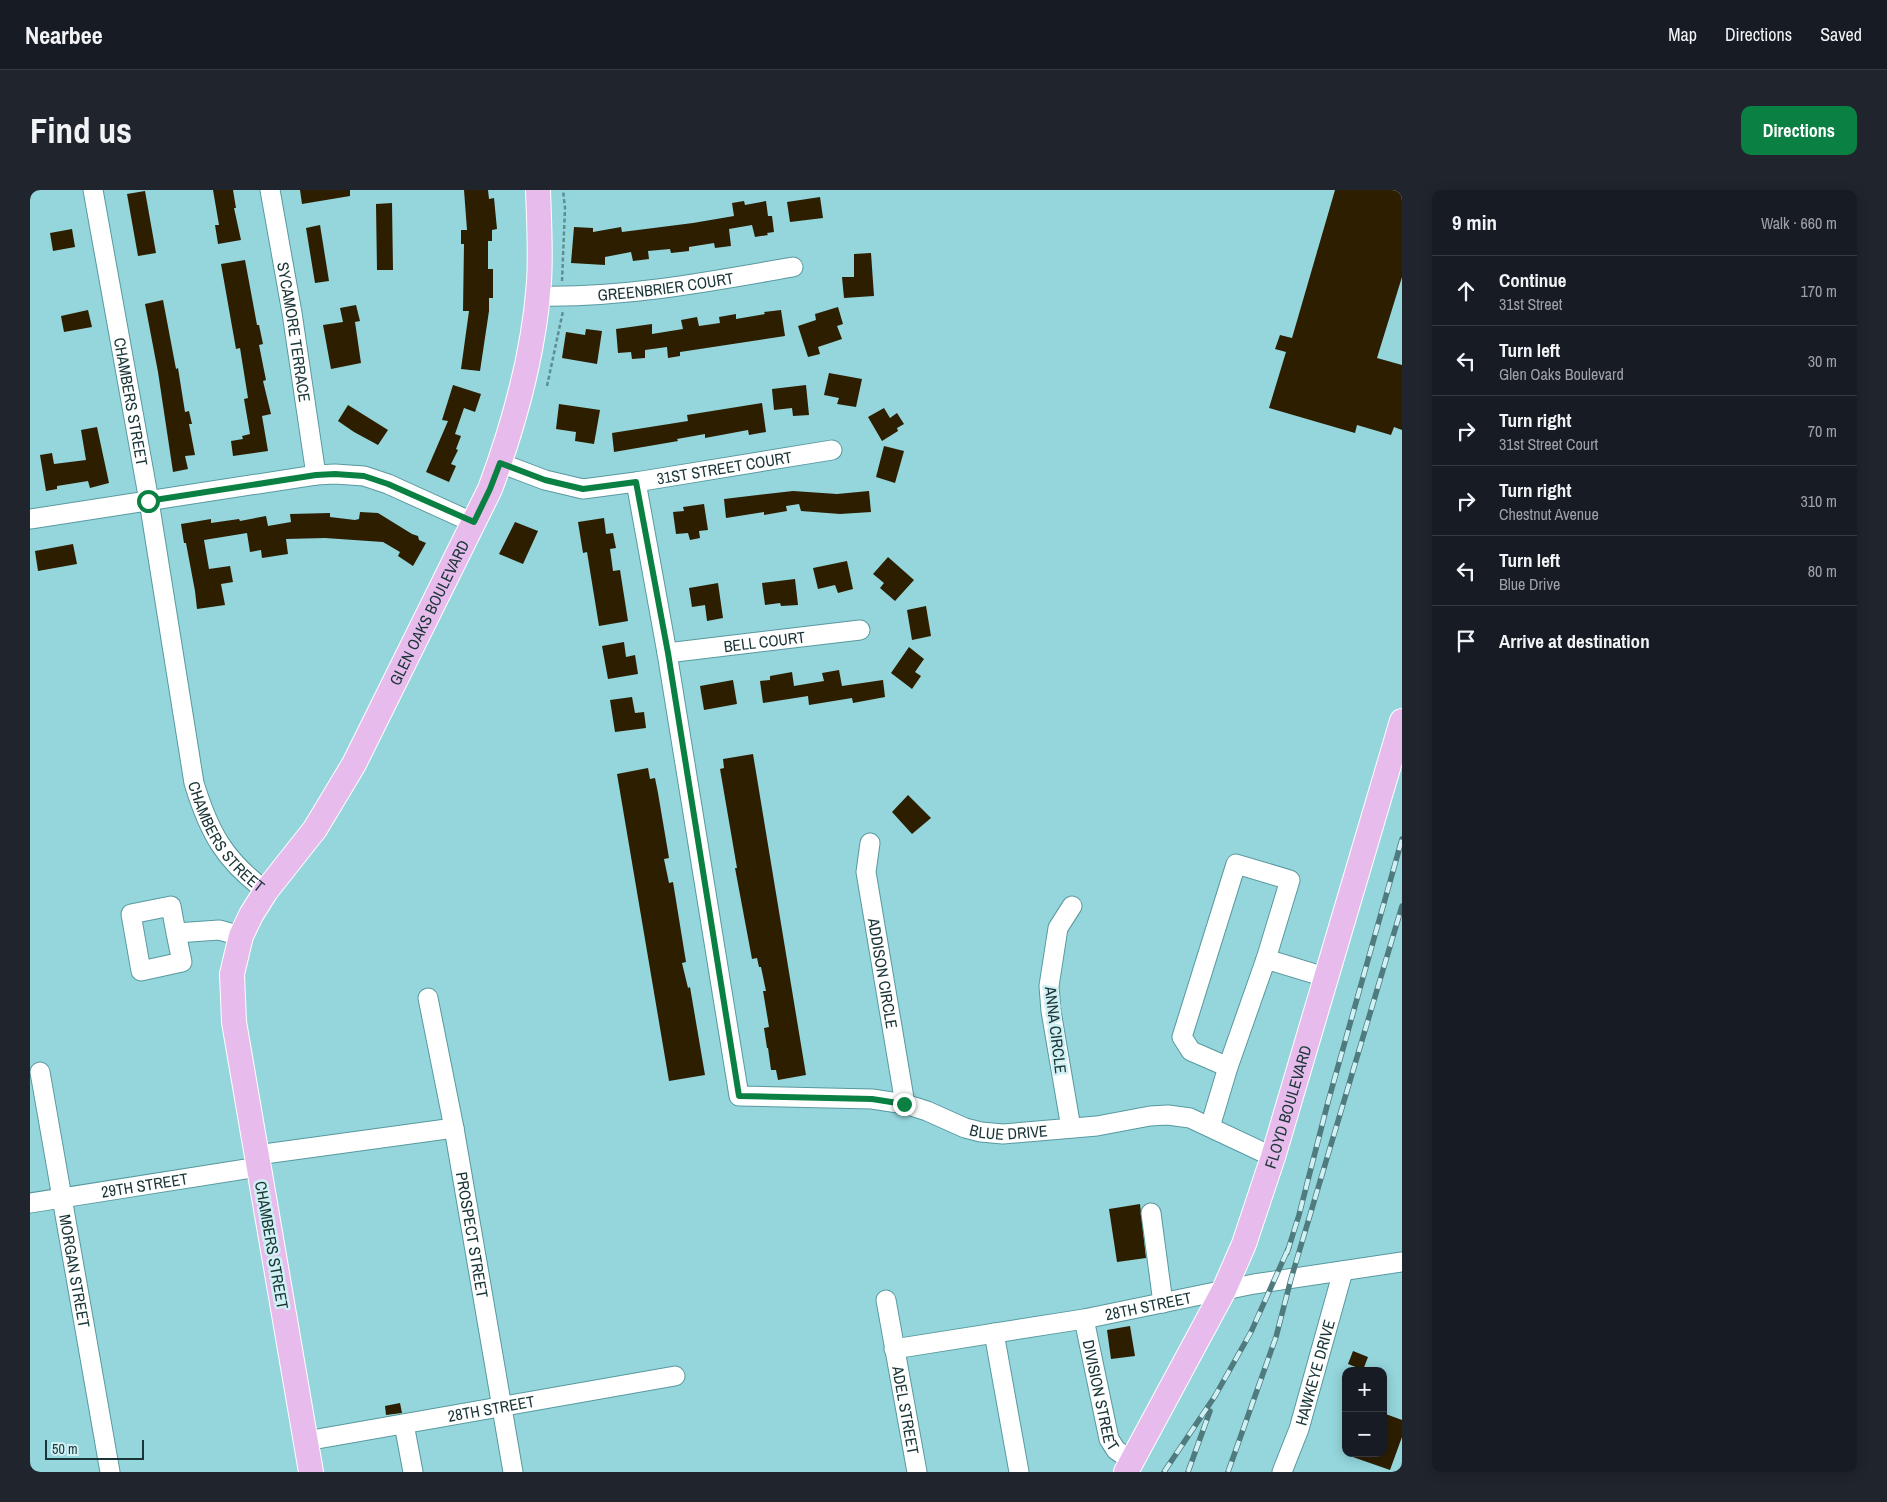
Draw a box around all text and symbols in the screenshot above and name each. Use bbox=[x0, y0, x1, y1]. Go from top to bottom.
text: Nearbee bbox=[25, 19, 103, 51]
text: Map bbox=[1668, 22, 1697, 47]
text: Directions bbox=[1725, 22, 1792, 47]
text: Saved bbox=[1820, 22, 1862, 47]
button: Directions bbox=[1741, 106, 1857, 155]
text: Find us bbox=[30, 107, 132, 154]
text: 9 min bbox=[1452, 208, 1497, 237]
text: Walk · 660 m bbox=[1761, 212, 1837, 234]
street label: SYCAMORE TERRACE bbox=[272, 260, 316, 403]
street label: GREENBRIER COURT bbox=[597, 267, 735, 306]
text: Continue bbox=[1499, 267, 1567, 293]
icon: ahead bbox=[1452, 277, 1480, 305]
text: 170 m bbox=[1801, 280, 1837, 302]
text: 31st Street bbox=[1499, 293, 1562, 315]
street label: CHAMBERS STREET bbox=[109, 336, 153, 467]
text: Turn left bbox=[1499, 337, 1560, 363]
icon: left bbox=[1452, 347, 1480, 375]
text: 30 m bbox=[1808, 350, 1837, 372]
text: Glen Oaks Boulevard bbox=[1499, 363, 1624, 385]
text: Turn right bbox=[1499, 407, 1571, 433]
icon: right bbox=[1452, 417, 1480, 445]
text: 70 m bbox=[1808, 420, 1837, 442]
text: 31st Street Court bbox=[1499, 433, 1598, 455]
street label: 31ST STREET COURT bbox=[655, 446, 793, 489]
text: Turn right bbox=[1499, 477, 1571, 503]
icon: right bbox=[1452, 487, 1480, 515]
route start bbox=[137, 490, 160, 513]
text: 310 m bbox=[1801, 490, 1837, 512]
text: Chestnut Avenue bbox=[1499, 503, 1599, 525]
street label: GLEN OAKS BOULEVARD bbox=[384, 536, 474, 689]
text: Turn left bbox=[1499, 547, 1560, 573]
icon: left bbox=[1452, 557, 1480, 585]
text: 80 m bbox=[1808, 560, 1837, 582]
text: Blue Drive bbox=[1499, 573, 1560, 595]
street label: BELL COURT bbox=[722, 626, 806, 657]
icon: arrive bbox=[1452, 627, 1480, 655]
text: Arrive at destination bbox=[1499, 628, 1650, 654]
street label: CHAMBERS STREET bbox=[183, 778, 269, 897]
street label: ADDISON CIRCLE bbox=[863, 915, 903, 1030]
street label: ANNA CIRCLE bbox=[1040, 984, 1072, 1075]
street label: FLOYD BOULEVARD bbox=[1259, 1042, 1317, 1171]
route end bbox=[893, 1093, 916, 1116]
street label: BLUE DRIVE bbox=[967, 1119, 1049, 1145]
street label: 29TH STREET bbox=[100, 1167, 190, 1203]
street label: PROSPECT STREET bbox=[451, 1170, 494, 1300]
street label: CHAMBERS STREET bbox=[250, 1179, 294, 1311]
street label: MORGAN STREET bbox=[54, 1213, 96, 1329]
street label: 28TH STREET bbox=[1103, 1286, 1193, 1325]
street label: HAWKEYE DRIVE bbox=[1290, 1317, 1340, 1428]
street label: DIVISION STREET bbox=[1078, 1338, 1125, 1455]
street label: ADEL STREET bbox=[887, 1363, 925, 1456]
map controls bbox=[1342, 1367, 1387, 1457]
button: + bbox=[1342, 1367, 1387, 1412]
street label: 28TH STREET bbox=[446, 1390, 536, 1427]
button: − bbox=[1342, 1412, 1387, 1457]
scale bar bbox=[45, 1437, 144, 1460]
text: 50 m bbox=[52, 1440, 78, 1458]

